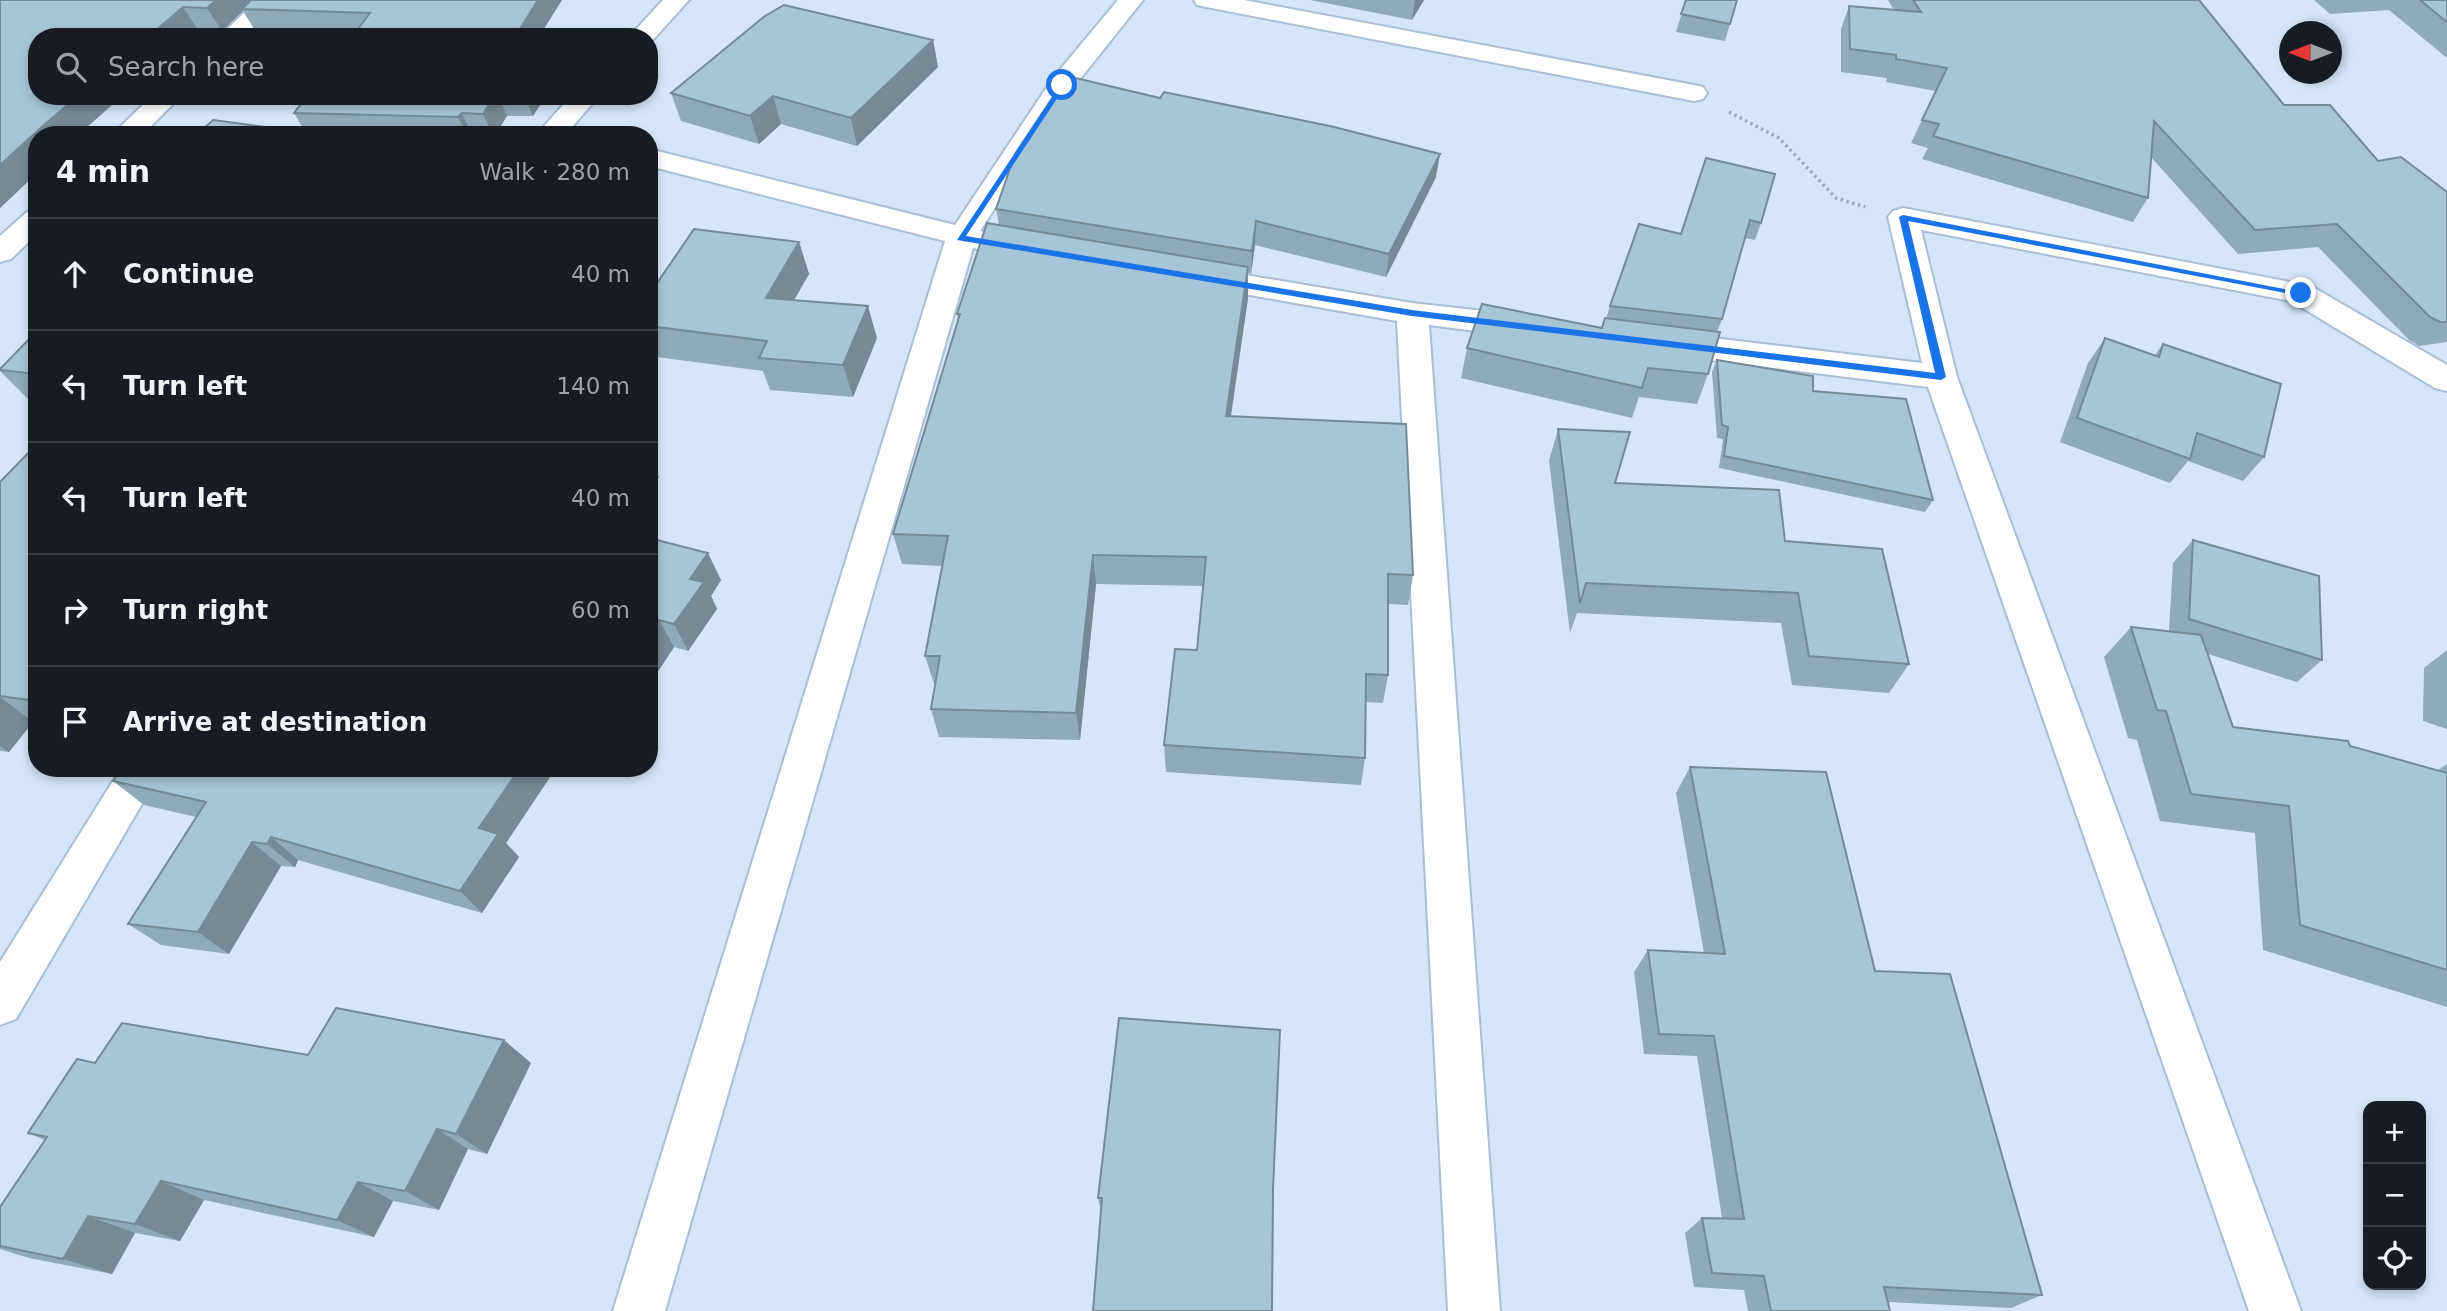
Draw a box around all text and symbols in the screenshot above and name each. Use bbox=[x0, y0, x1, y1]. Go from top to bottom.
north arrow bbox=[2279, 21, 2342, 84]
search box bbox=[28, 28, 658, 105]
icon: search bbox=[52, 48, 90, 86]
text: Search here bbox=[108, 52, 264, 82]
route start bbox=[1046, 69, 1077, 100]
text: 4 min bbox=[56, 154, 150, 189]
text: Walk · 280 m bbox=[479, 159, 630, 185]
icon: ahead bbox=[56, 255, 94, 293]
text: Continue bbox=[123, 259, 254, 289]
text: 40 m bbox=[571, 261, 630, 287]
route end bbox=[2285, 277, 2316, 308]
icon: left bbox=[56, 367, 94, 405]
text: Turn left bbox=[123, 371, 247, 401]
text: 140 m bbox=[556, 373, 630, 399]
icon: left bbox=[56, 479, 94, 517]
text: Turn left bbox=[123, 483, 247, 513]
text: 40 m bbox=[571, 485, 630, 511]
icon: right bbox=[56, 591, 94, 629]
text: Turn right bbox=[123, 595, 268, 625]
text: 60 m bbox=[571, 597, 630, 623]
icon: arrive bbox=[56, 703, 94, 741]
text: Arrive at destination bbox=[123, 707, 427, 737]
map controls bbox=[2363, 1101, 2426, 1290]
button: + bbox=[2363, 1101, 2426, 1164]
button: − bbox=[2363, 1164, 2426, 1227]
button: locate bbox=[2363, 1227, 2426, 1290]

